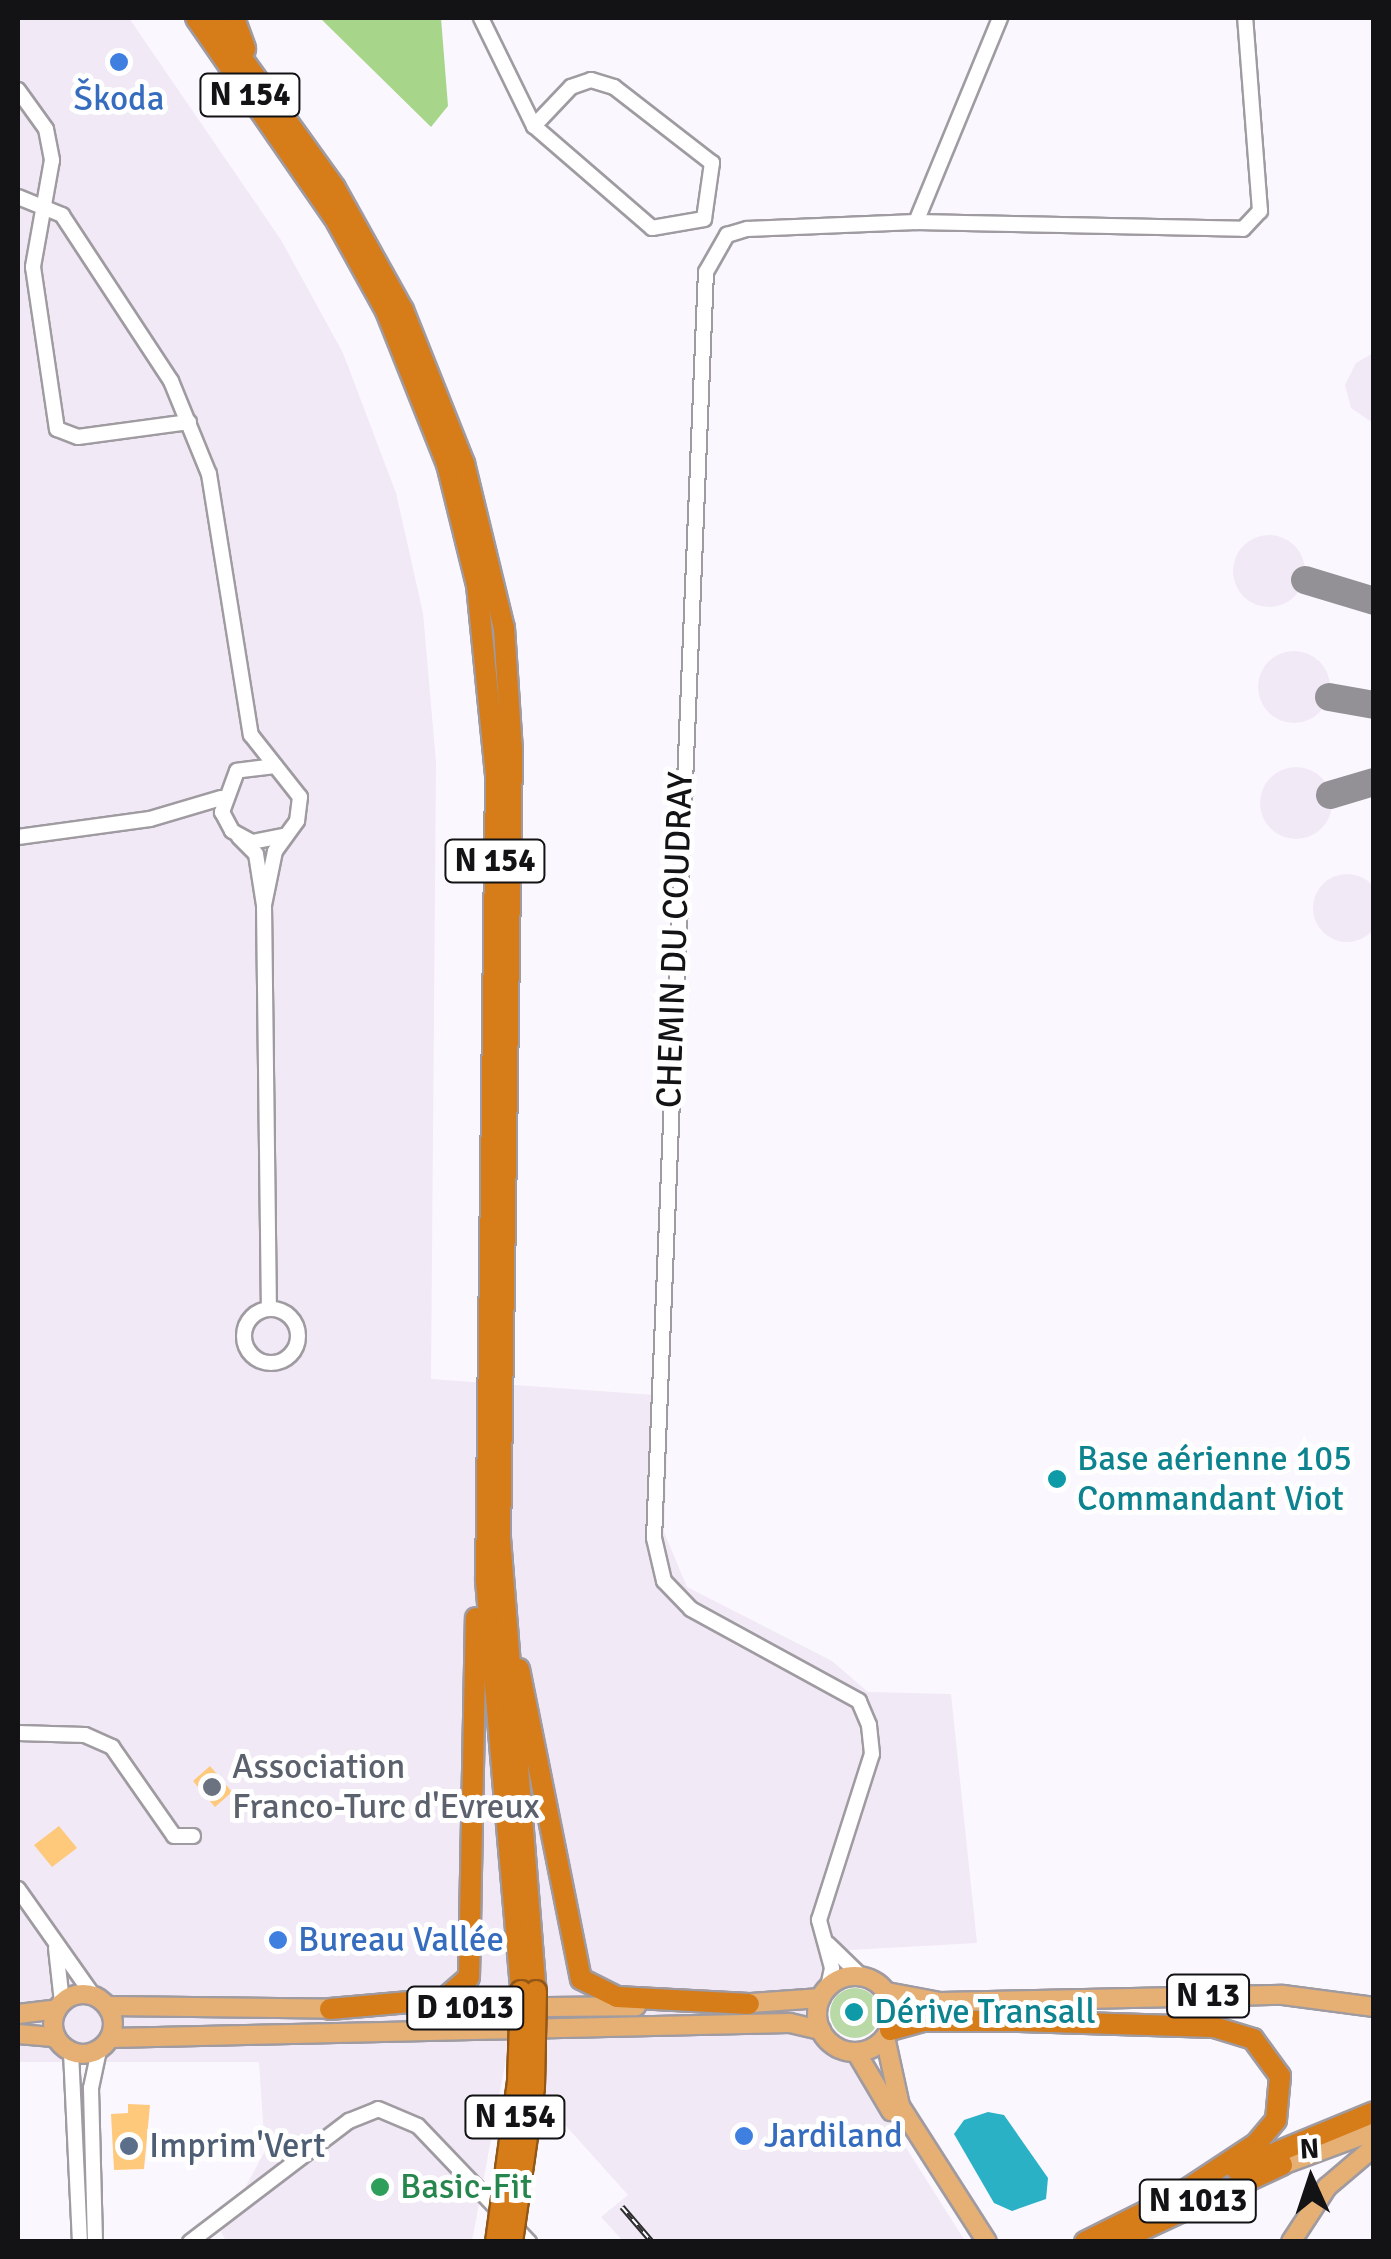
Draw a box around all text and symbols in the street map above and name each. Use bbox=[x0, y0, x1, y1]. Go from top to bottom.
marker: Škoda bbox=[108, 51, 130, 73]
road number: N 154 bbox=[198, 68, 302, 122]
place label: Škoda bbox=[74, 78, 164, 120]
street label: CHEMIN DU COUDRAY bbox=[648, 771, 702, 1109]
road number: N 154 bbox=[442, 834, 548, 888]
place label: Base aérienne 105 Commandant Viot bbox=[1077, 1438, 1352, 1520]
marker: Base aérienne 105 Commandant Viot bbox=[1046, 1468, 1068, 1490]
place label: Association Franco-Turc d'Evreux bbox=[232, 1746, 540, 1828]
marker: Association Franco-Turc d'Evreux bbox=[201, 1776, 223, 1798]
place label: Bureau Vallée bbox=[298, 1919, 504, 1961]
marker: Bureau Vallée bbox=[267, 1929, 289, 1951]
road number: N 13 bbox=[1166, 1969, 1250, 2023]
road number: D 1013 bbox=[405, 1981, 525, 2035]
place label: Dérive Transall bbox=[874, 1991, 1096, 2033]
marker: Dérive Transall bbox=[843, 2001, 865, 2023]
road number: N 154 bbox=[462, 2090, 568, 2144]
place label: Jardiland bbox=[764, 2115, 903, 2157]
place label: Imprim'Vert bbox=[149, 2125, 325, 2167]
marker: Jardiland bbox=[733, 2125, 755, 2147]
north arrow bbox=[1261, 2129, 1361, 2229]
text: N bbox=[1299, 2132, 1320, 2167]
marker: Imprim'Vert bbox=[118, 2135, 140, 2157]
place label: Basic-Fit bbox=[400, 2166, 532, 2208]
road number: N 1013 bbox=[1138, 2174, 1258, 2228]
marker: Basic-Fit bbox=[369, 2176, 391, 2198]

